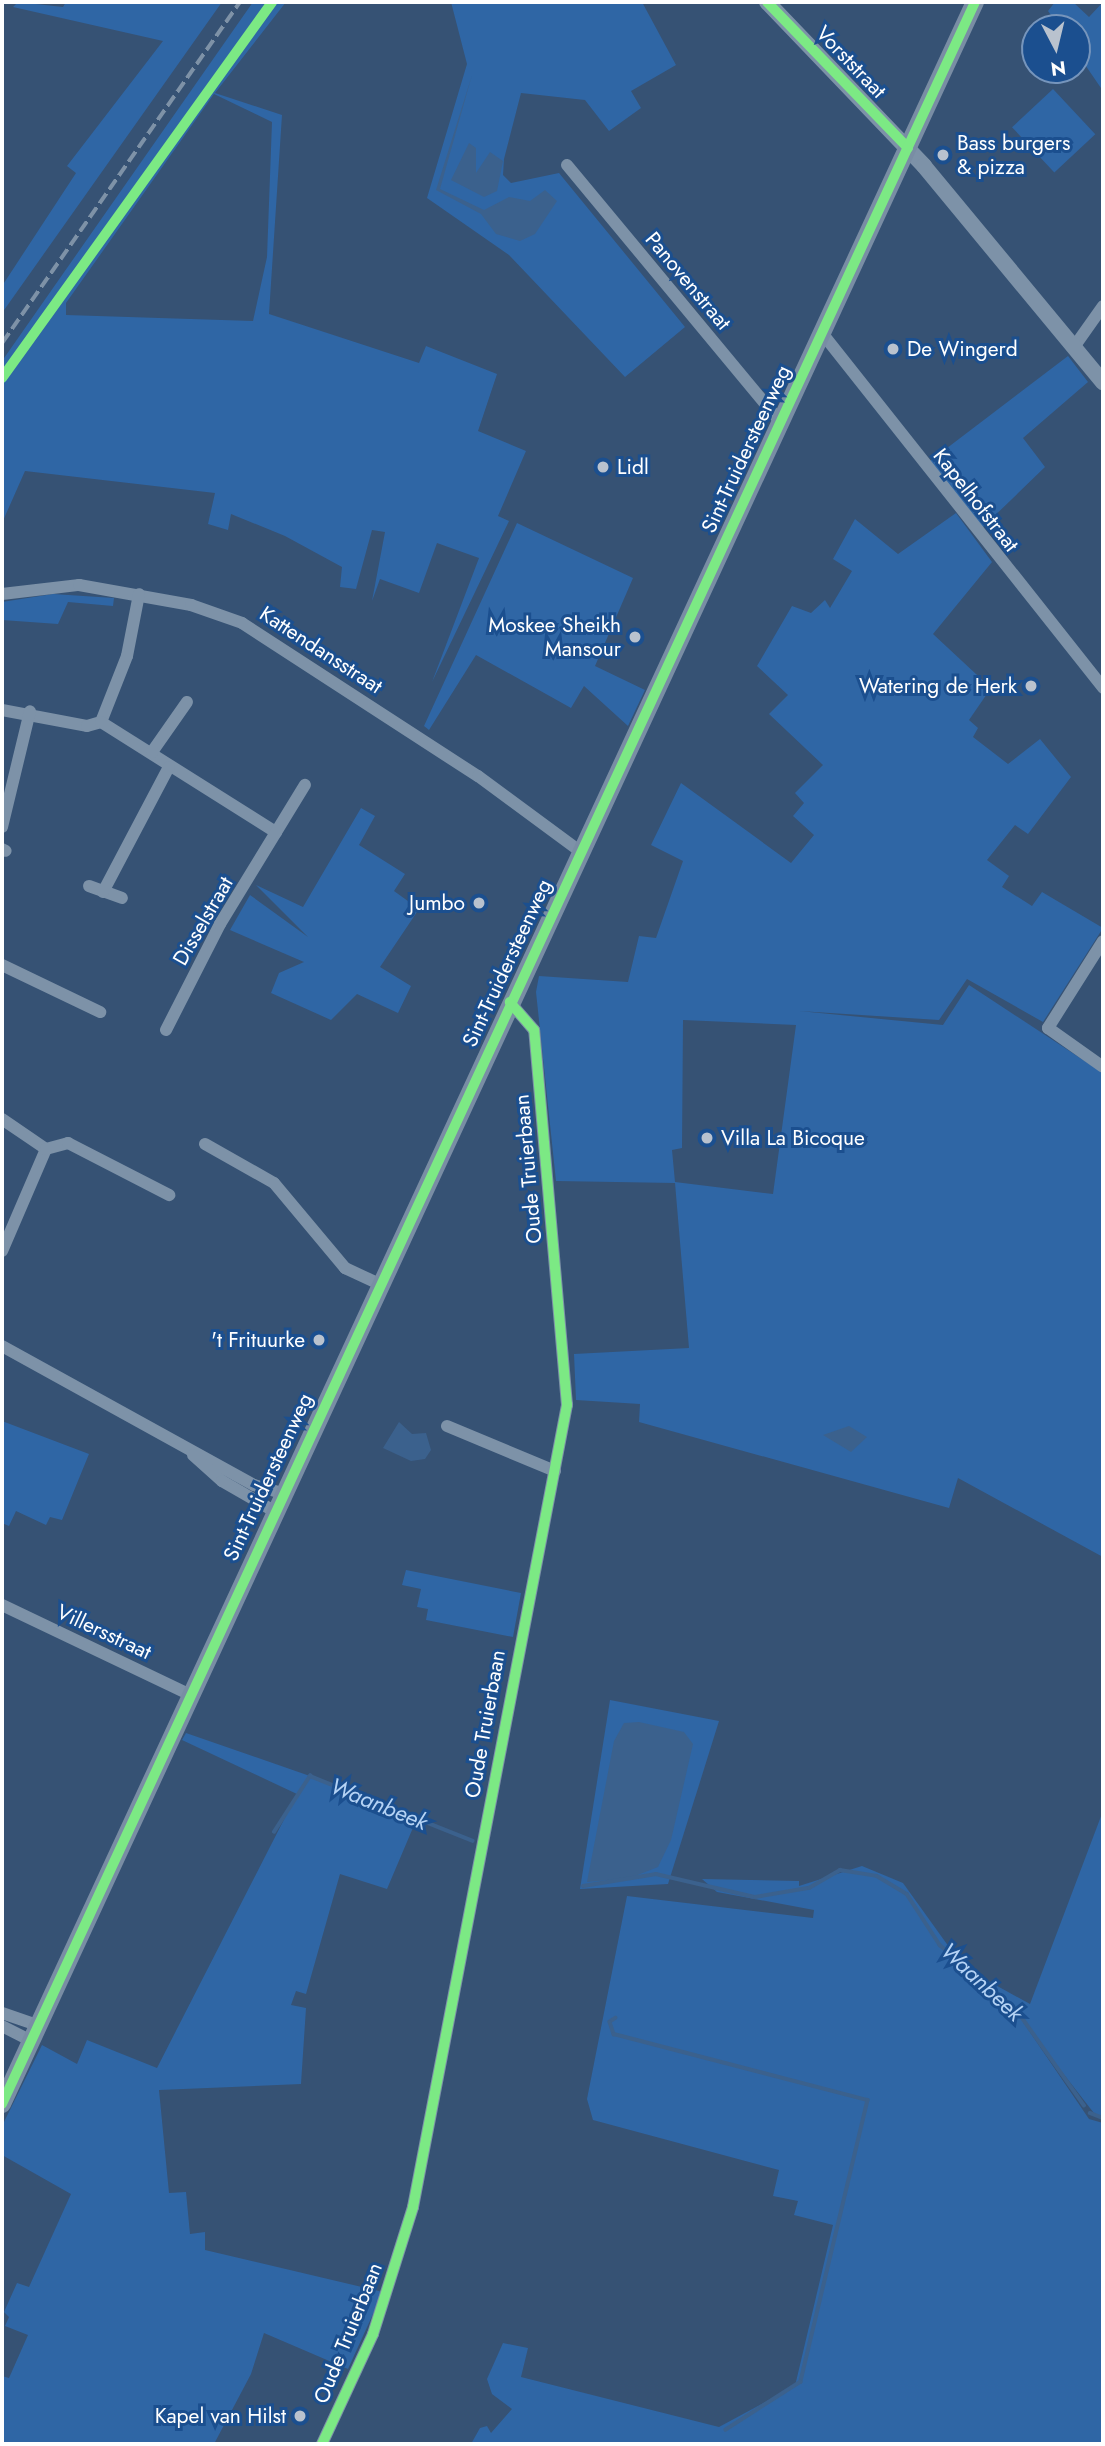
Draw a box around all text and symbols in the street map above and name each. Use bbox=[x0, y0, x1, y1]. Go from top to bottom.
north arrow bbox=[1021, 14, 1091, 84]
street label: Vorststraat bbox=[811, 21, 891, 103]
text: N bbox=[1049, 54, 1068, 83]
place label: Bass burgers & pizza bbox=[957, 130, 1070, 180]
marker: Bass burgers & pizza bbox=[935, 147, 951, 163]
street label: Panovenstraat bbox=[640, 227, 736, 335]
place label: De Wingerd bbox=[907, 336, 1018, 362]
marker: De Wingerd bbox=[885, 341, 901, 357]
street label: Sint-Truidersteenweg bbox=[696, 361, 796, 537]
street label: Kapelhofstraat bbox=[928, 443, 1024, 557]
place label: Lidl bbox=[617, 454, 649, 480]
marker: Lidl bbox=[595, 459, 611, 475]
street label: Kattendansstraat bbox=[255, 601, 387, 699]
place label: Moskee Sheikh Mansour bbox=[488, 612, 621, 662]
marker: Moskee Sheikh Mansour bbox=[627, 629, 643, 645]
place label: Watering de Herk bbox=[859, 673, 1017, 699]
marker: Watering de Herk bbox=[1023, 678, 1039, 694]
street label: Disselstraat bbox=[168, 872, 238, 970]
street label: Sint-Truidersteenweg bbox=[457, 875, 557, 1051]
place label: Jumbo bbox=[409, 890, 465, 916]
marker: Jumbo bbox=[471, 895, 487, 911]
street label: Oude Truierbaan bbox=[509, 1093, 547, 1245]
place label: Villa La Bicoque bbox=[721, 1125, 865, 1151]
marker: Villa La Bicoque bbox=[699, 1130, 715, 1146]
place label: 't Frituurke bbox=[211, 1327, 305, 1353]
marker: 't Frituurke bbox=[311, 1332, 327, 1348]
street label: Sint-Truidersteenweg bbox=[218, 1389, 318, 1565]
street label: Villersstraat bbox=[53, 1599, 155, 1665]
street label: Oude Truierbaan bbox=[460, 1648, 510, 1800]
water label: Waanbeek bbox=[326, 1772, 432, 1836]
water label: Waanbeek bbox=[935, 1937, 1029, 2027]
street label: Oude Truierbaan bbox=[308, 2259, 388, 2407]
place label: Kapel van Hilst bbox=[155, 2403, 286, 2429]
marker: Kapel van Hilst bbox=[292, 2408, 308, 2424]

